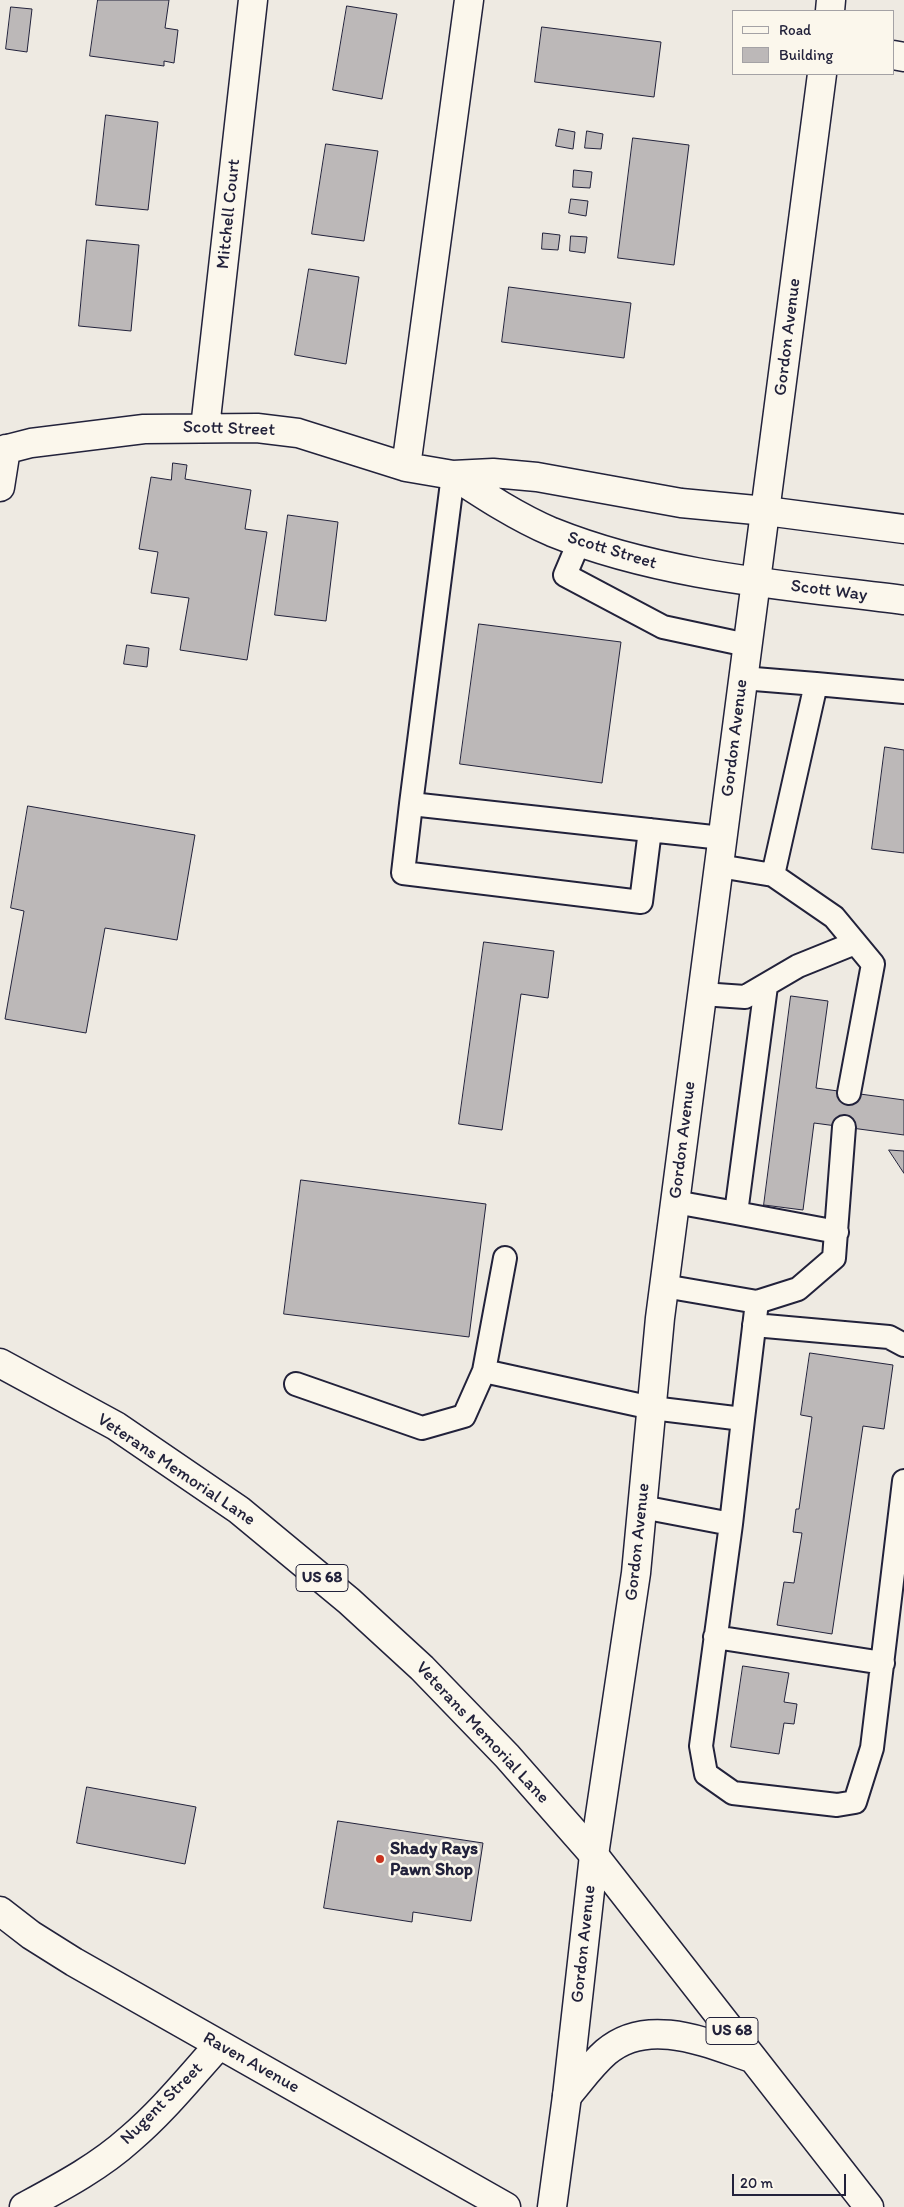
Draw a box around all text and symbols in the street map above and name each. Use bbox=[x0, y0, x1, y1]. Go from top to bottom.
legend bbox=[732, 10, 894, 75]
text: Road bbox=[779, 21, 811, 39]
text: Building bbox=[779, 46, 833, 64]
street label: Mitchell Court bbox=[212, 158, 246, 270]
street label: Gordon Avenue bbox=[770, 277, 806, 397]
street label: Scott Street bbox=[183, 417, 275, 441]
street label: Scott Street bbox=[565, 527, 659, 575]
street label: Scott Way bbox=[789, 576, 869, 606]
street label: Gordon Avenue bbox=[717, 678, 753, 798]
street label: Gordon Avenue bbox=[665, 1080, 701, 1200]
street label: Veterans Memorial Lane bbox=[93, 1409, 259, 1531]
street label: Gordon Avenue bbox=[621, 1482, 655, 1602]
road number: US 68 bbox=[296, 1565, 348, 1592]
street label: Veterans Memorial Lane bbox=[411, 1658, 553, 1808]
place label: Shady Rays Pawn Shop bbox=[390, 1838, 478, 1880]
marker: Shady Rays Pawn Shop bbox=[374, 1853, 386, 1865]
street label: Gordon Avenue bbox=[567, 1884, 601, 2004]
road number: US 68 bbox=[706, 2018, 758, 2044]
street label: Raven Avenue bbox=[199, 2028, 303, 2098]
street label: Nugent Street bbox=[116, 2058, 208, 2150]
scale bar bbox=[734, 2164, 848, 2196]
text: 20 m bbox=[740, 2174, 773, 2192]

